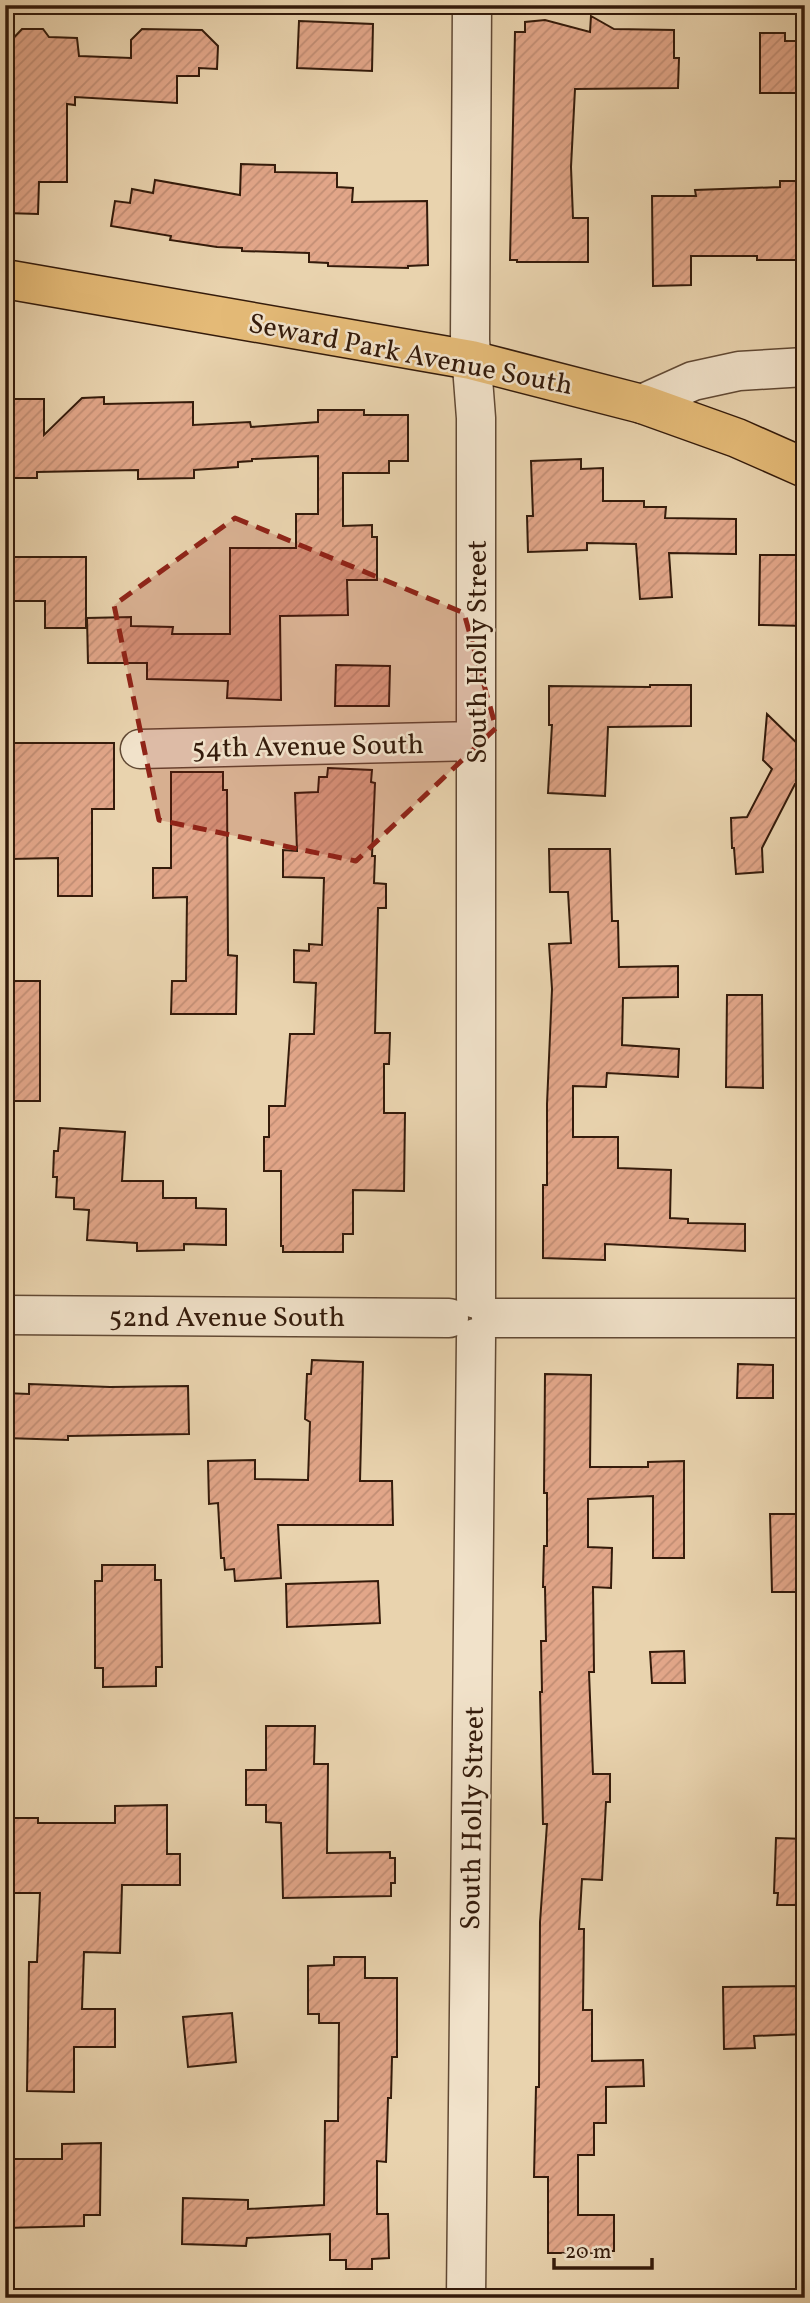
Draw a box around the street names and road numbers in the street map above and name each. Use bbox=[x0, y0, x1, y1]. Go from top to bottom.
street label: Seward Park Avenue South bbox=[245, 305, 576, 406]
street label: South Holly Street bbox=[459, 540, 498, 764]
street label: 54th Avenue South bbox=[192, 726, 424, 769]
street label: 52nd Avenue South bbox=[109, 1299, 345, 1338]
street label: South Holly Street bbox=[452, 1706, 495, 1930]

